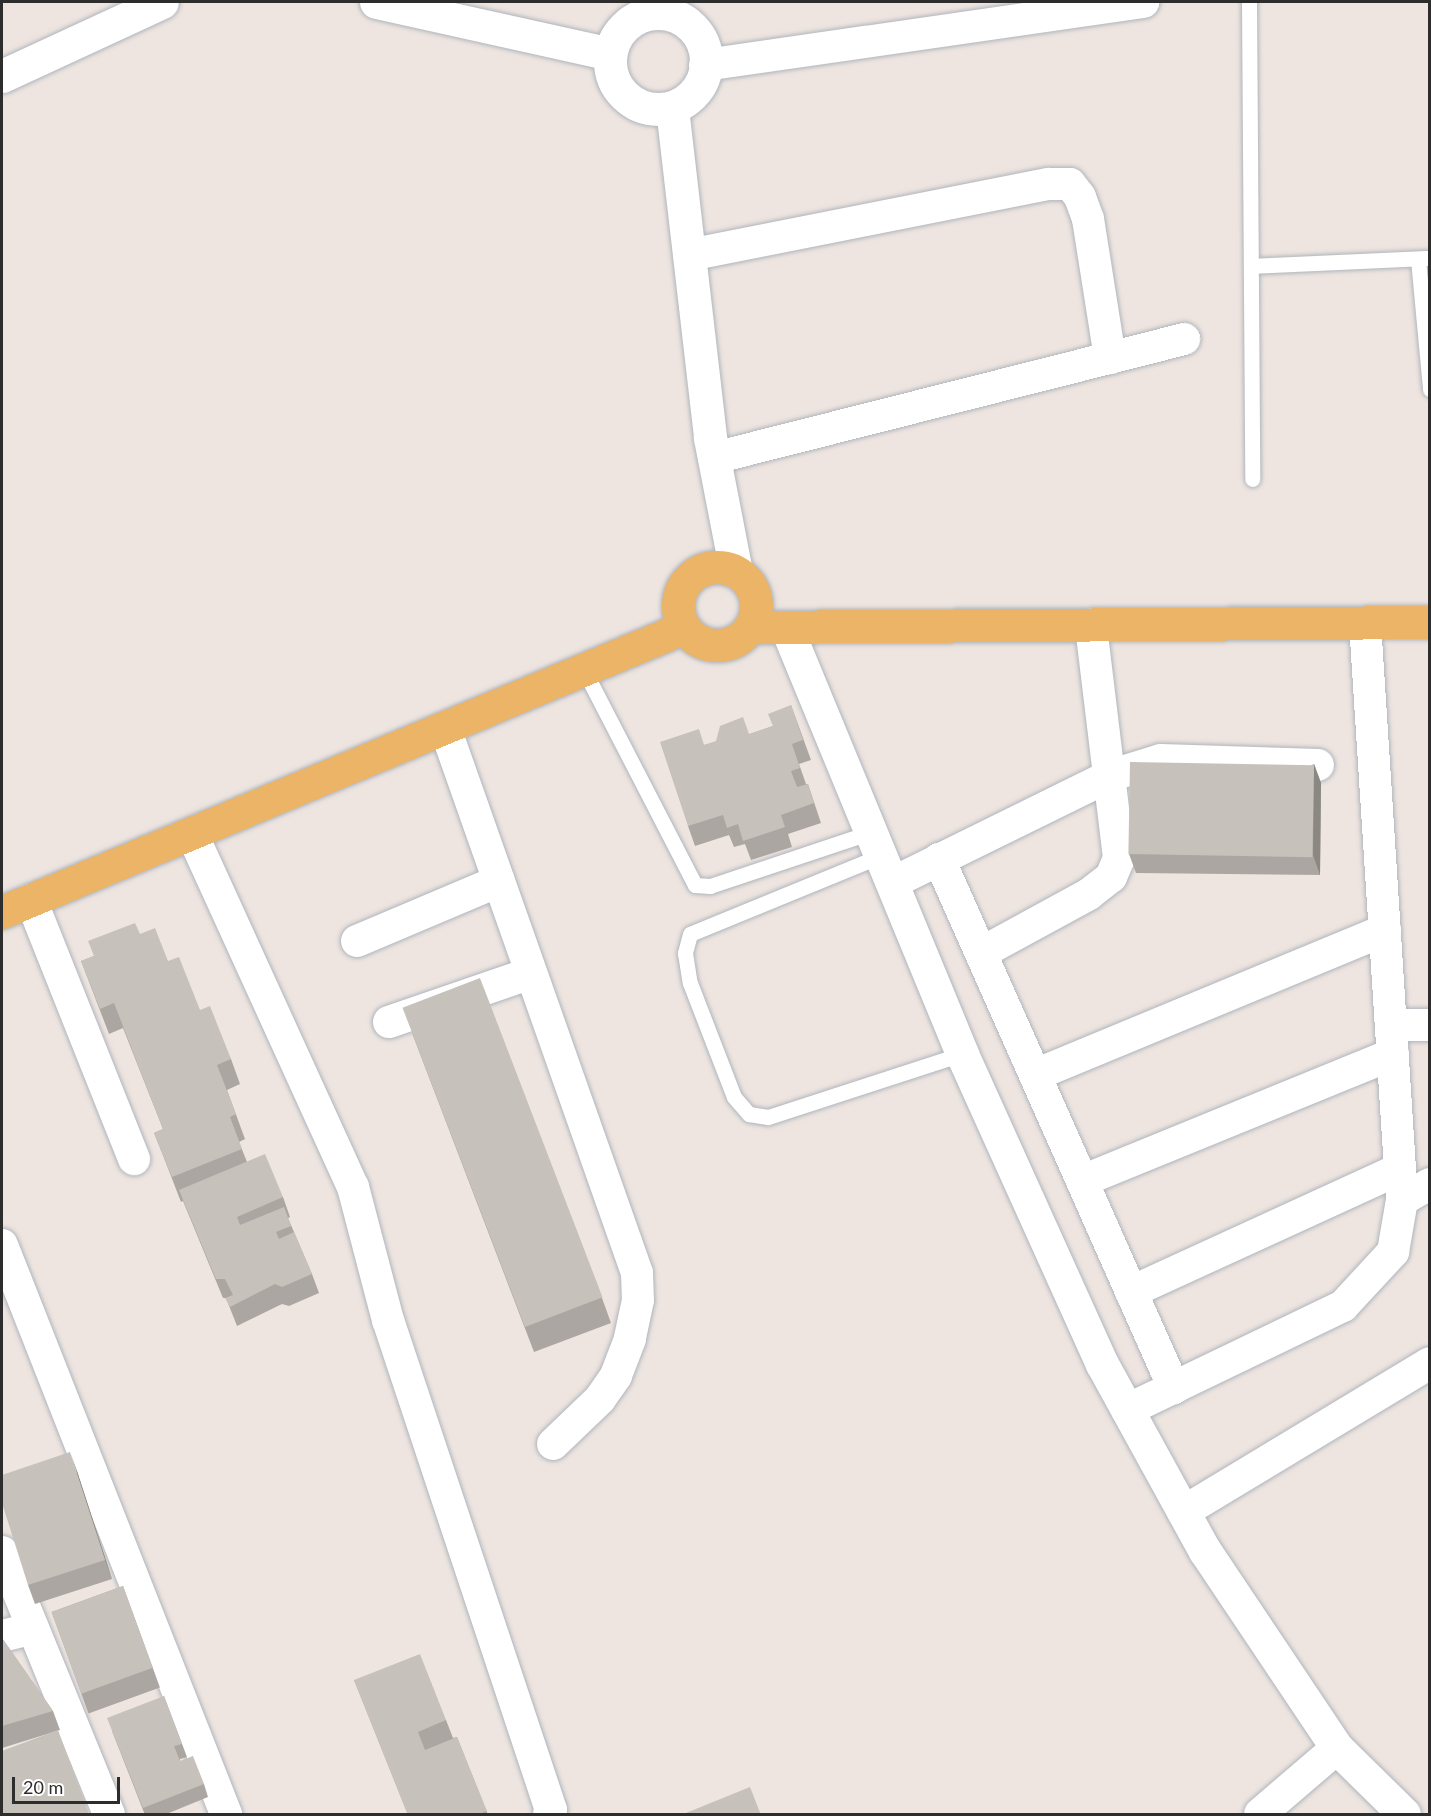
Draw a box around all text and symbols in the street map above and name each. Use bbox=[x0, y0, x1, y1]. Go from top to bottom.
scale bar bbox=[15, 1765, 123, 1803]
text: 20 m bbox=[23, 1776, 63, 1798]

